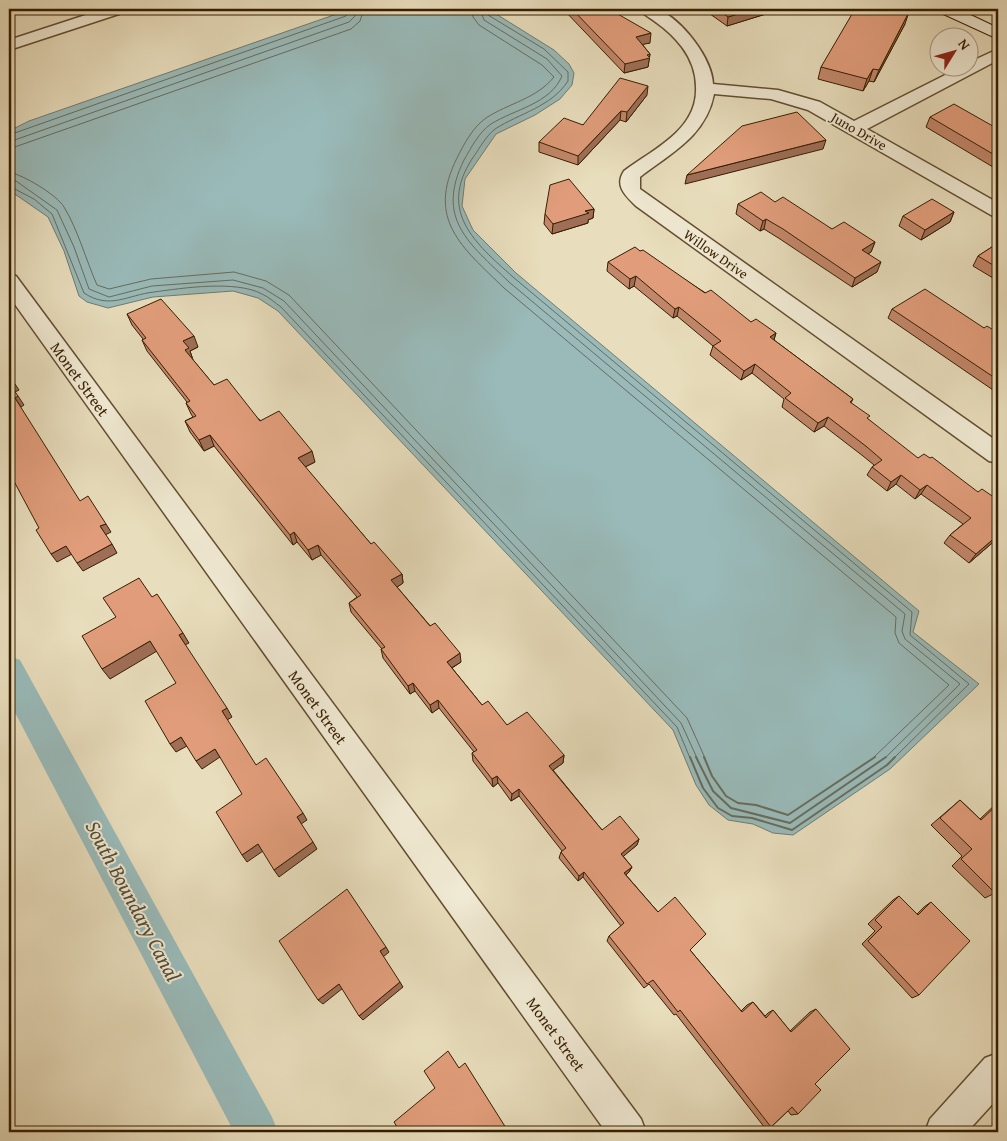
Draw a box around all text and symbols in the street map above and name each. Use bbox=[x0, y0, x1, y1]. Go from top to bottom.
north arrow bbox=[930, 28, 980, 78]
text: N bbox=[954, 34, 976, 54]
street label: Juno Drive bbox=[826, 106, 891, 155]
street label: Willow Drive bbox=[680, 224, 753, 284]
street label: Monet Street bbox=[45, 337, 116, 422]
street label: Monet Street bbox=[283, 665, 354, 750]
water label: South Boundary Canal bbox=[78, 815, 189, 987]
street label: Monet Street bbox=[521, 992, 592, 1077]

